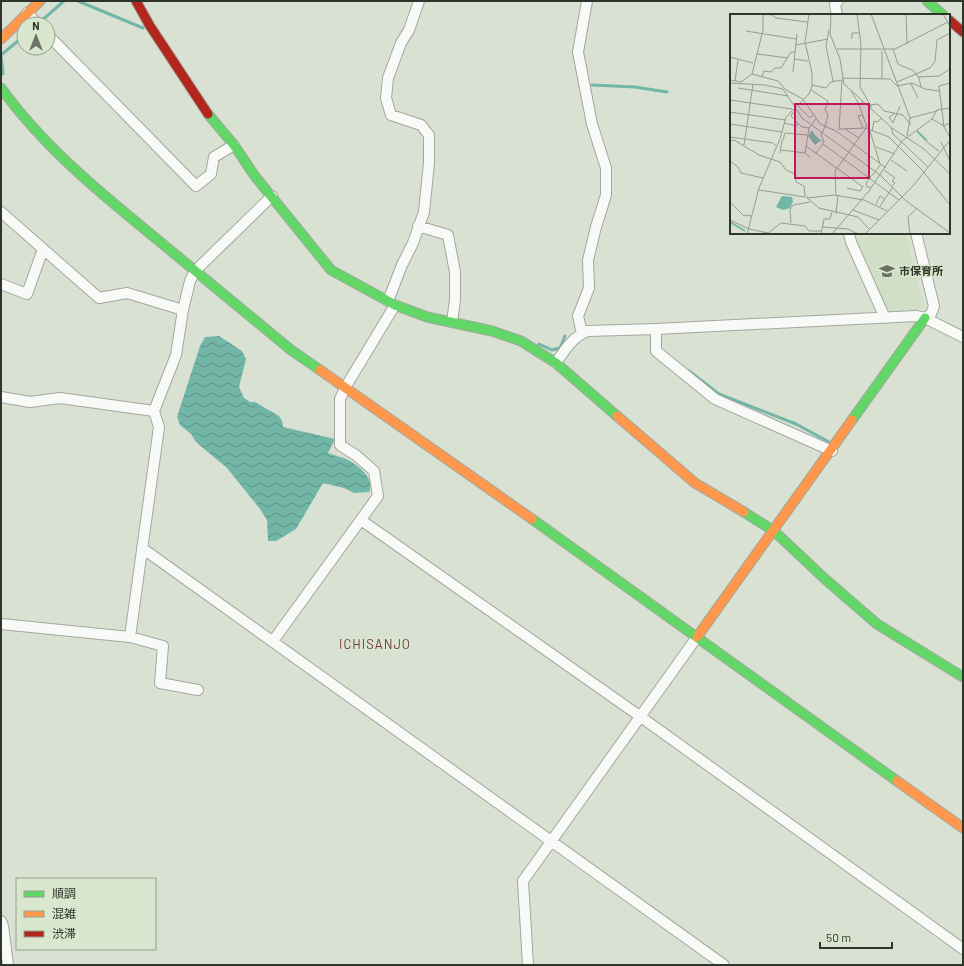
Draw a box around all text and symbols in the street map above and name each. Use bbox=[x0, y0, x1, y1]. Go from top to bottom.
inset map bbox=[730, 14, 950, 234]
north arrow bbox=[16, 16, 56, 56]
text: N bbox=[32, 19, 40, 32]
school or university icon: 市保育所 bbox=[878, 262, 896, 280]
place label: 市保育所 bbox=[899, 264, 943, 277]
district label: ICHISANJO bbox=[339, 636, 411, 652]
legend bbox=[16, 878, 156, 950]
text: 順調 bbox=[52, 886, 76, 900]
text: 混雑 bbox=[52, 906, 76, 920]
scale bar bbox=[820, 924, 892, 950]
text: 渋滞 bbox=[52, 926, 76, 940]
text: 50 m bbox=[826, 930, 851, 944]

